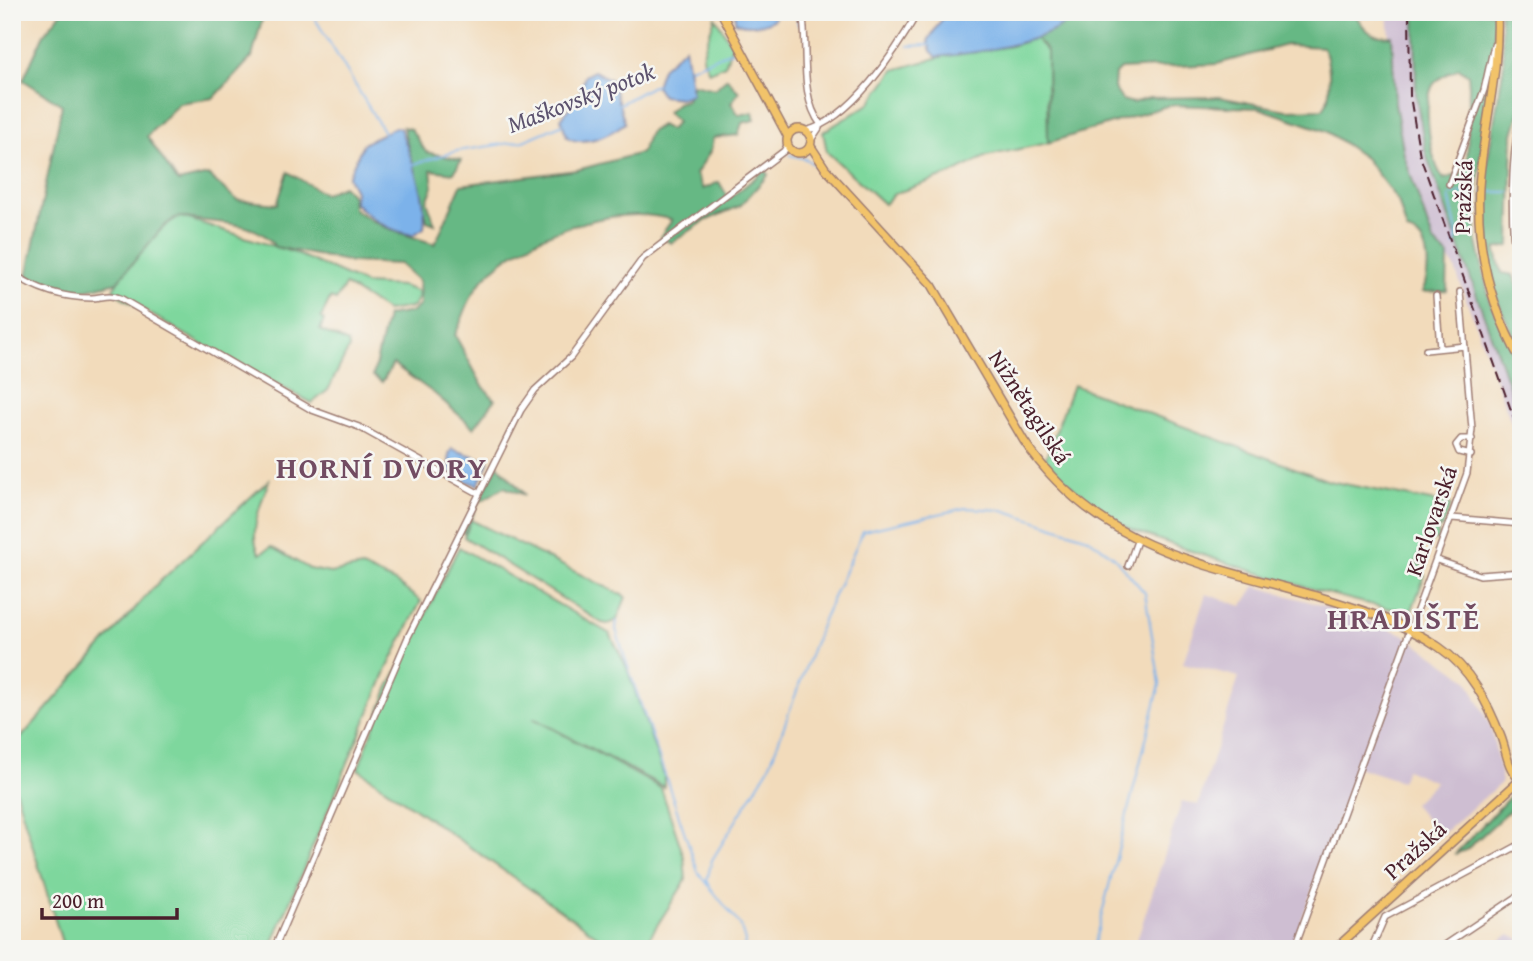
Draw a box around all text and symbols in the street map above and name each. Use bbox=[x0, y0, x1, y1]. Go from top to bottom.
water label: Maškovský potok bbox=[502, 53, 660, 142]
street label: Pražská bbox=[1445, 159, 1480, 235]
street label: Nižnětagilská bbox=[981, 343, 1080, 470]
district label: HORNÍ DVORY bbox=[276, 445, 488, 489]
street label: Karlovarská bbox=[1396, 461, 1465, 580]
district label: HRADIŠTĚ bbox=[1327, 596, 1481, 640]
street label: Pražská bbox=[1376, 812, 1453, 887]
scale bar bbox=[42, 877, 177, 921]
text: 200 m bbox=[52, 885, 104, 916]

